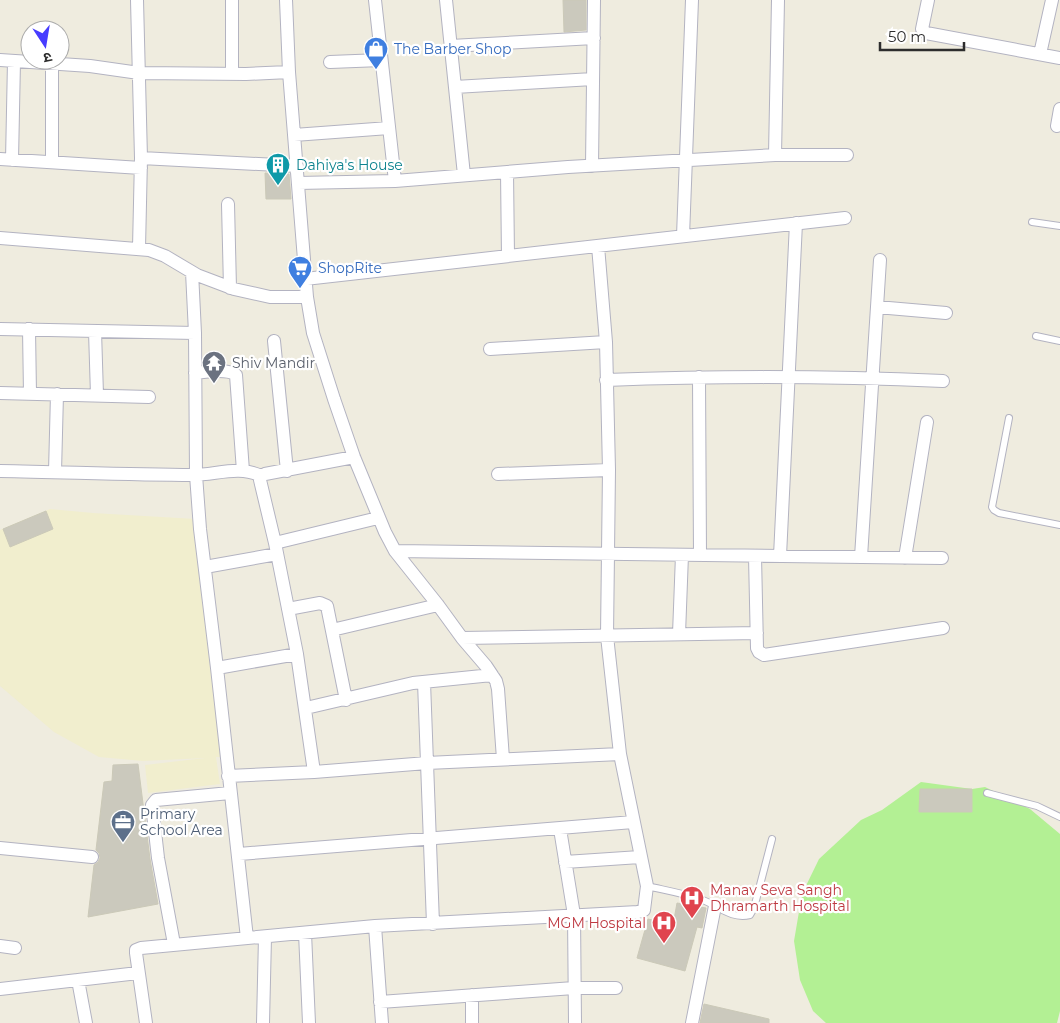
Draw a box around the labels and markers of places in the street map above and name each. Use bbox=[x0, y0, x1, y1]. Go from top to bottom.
shop icon: The Barber Shop bbox=[363, 36, 389, 70]
place label: The Barber Shop bbox=[394, 40, 512, 58]
building icon: Dahiya's House bbox=[265, 152, 291, 186]
place label: Dahiya's House bbox=[296, 156, 403, 174]
supermarket icon: ShopRite bbox=[287, 255, 313, 289]
place label: ShopRite bbox=[318, 259, 382, 277]
temple icon: Shiv Mandir bbox=[201, 350, 227, 384]
place label: Shiv Mandir bbox=[232, 354, 315, 372]
place label: Primary School Area bbox=[140, 805, 223, 839]
office icon: Primary School Area bbox=[110, 809, 136, 843]
place label: Manav Seva Sangh Dhramarth Hospital bbox=[710, 881, 850, 915]
hospital icon: Manav Seva Sangh Dhramarth Hospital bbox=[679, 885, 705, 919]
hospital icon: MGM Hospital bbox=[651, 910, 677, 944]
place label: MGM Hospital bbox=[547, 914, 646, 932]

